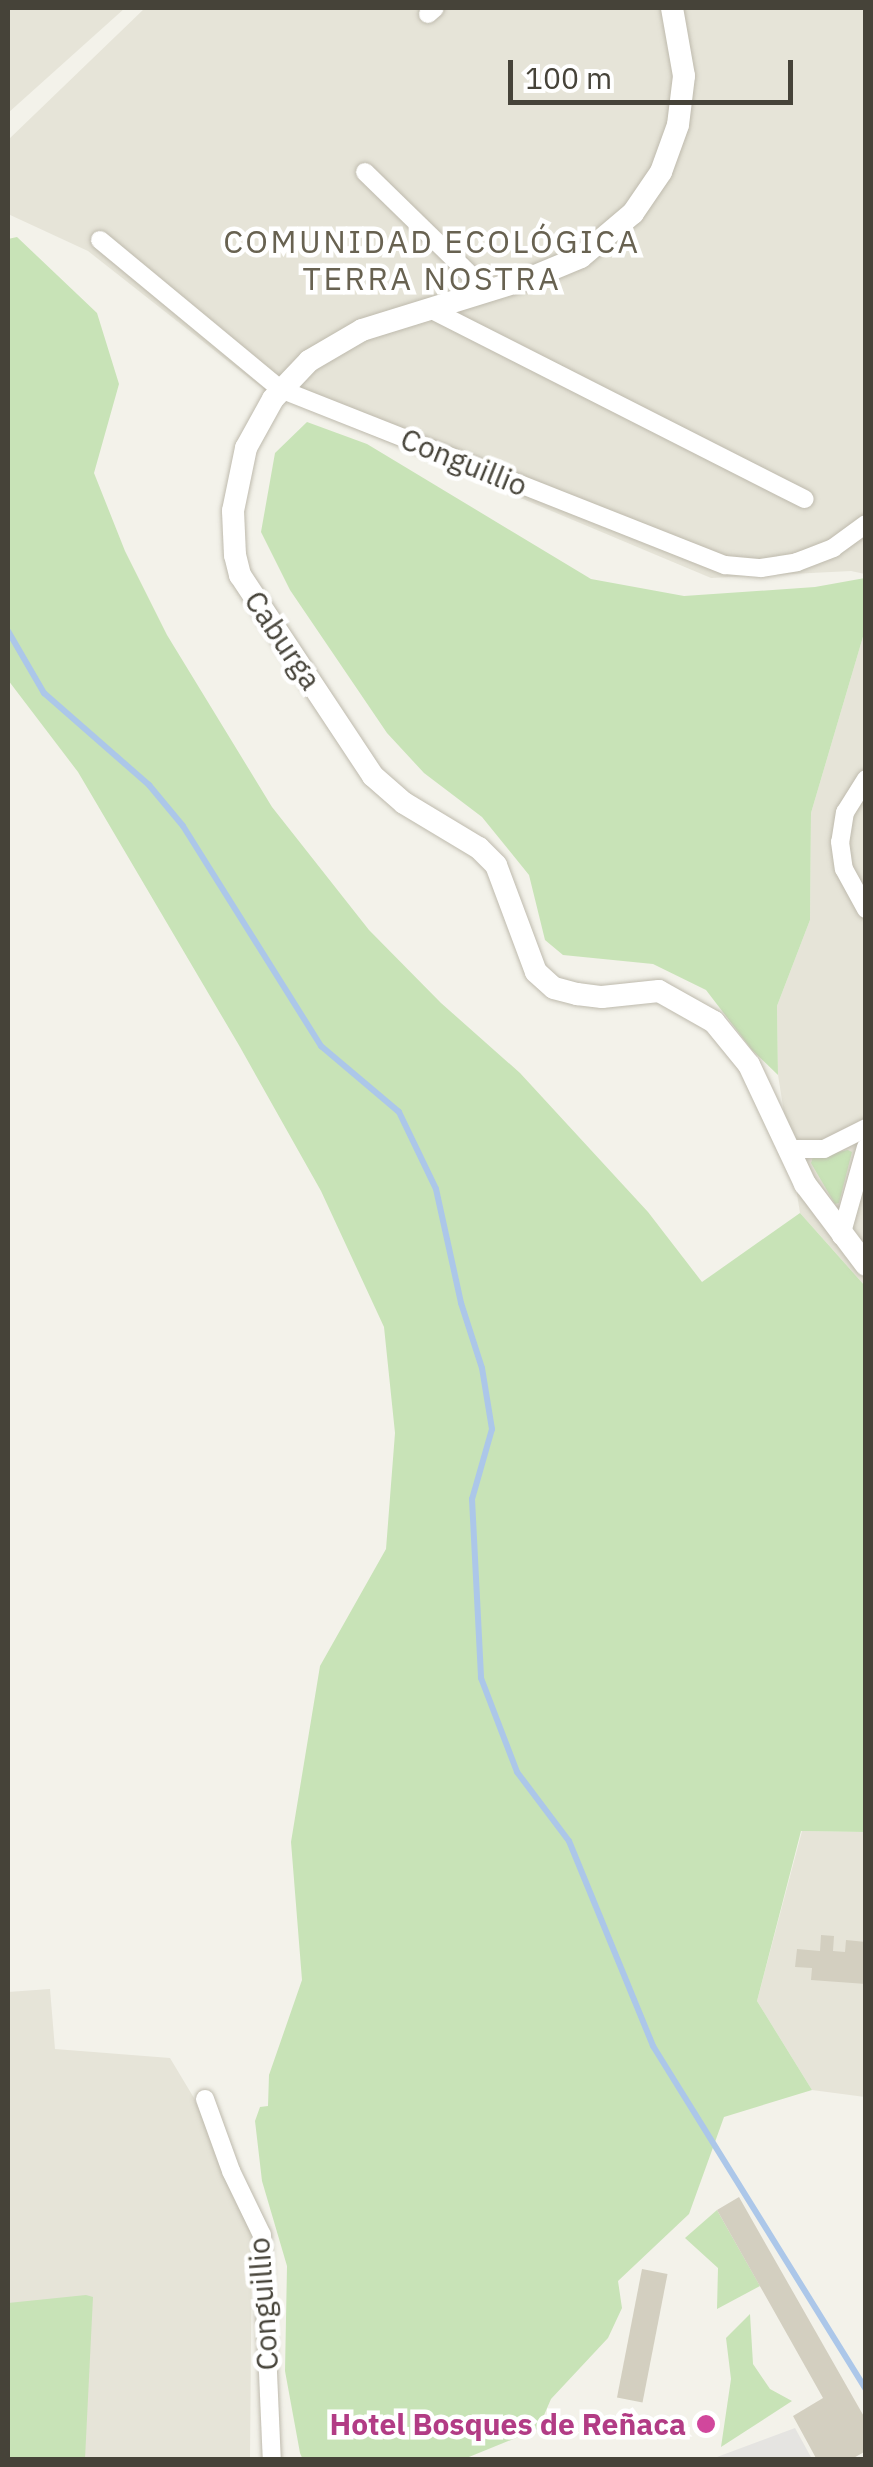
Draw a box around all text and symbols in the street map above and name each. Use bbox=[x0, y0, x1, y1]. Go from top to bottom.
scale bar bbox=[513, 40, 798, 102]
text: 100 m bbox=[525, 58, 612, 97]
district label: COMUNIDAD ECOLÓGICA TERRA NOSTRA bbox=[223, 223, 641, 298]
street label: Conguillio bbox=[396, 420, 532, 504]
street label: Caburga bbox=[237, 584, 329, 696]
street label: Conguillio bbox=[240, 2236, 286, 2372]
place label: Hotel Bosques de Reñaca bbox=[330, 2406, 686, 2442]
marker: Hotel Bosques de Reñaca bbox=[695, 2413, 717, 2435]

